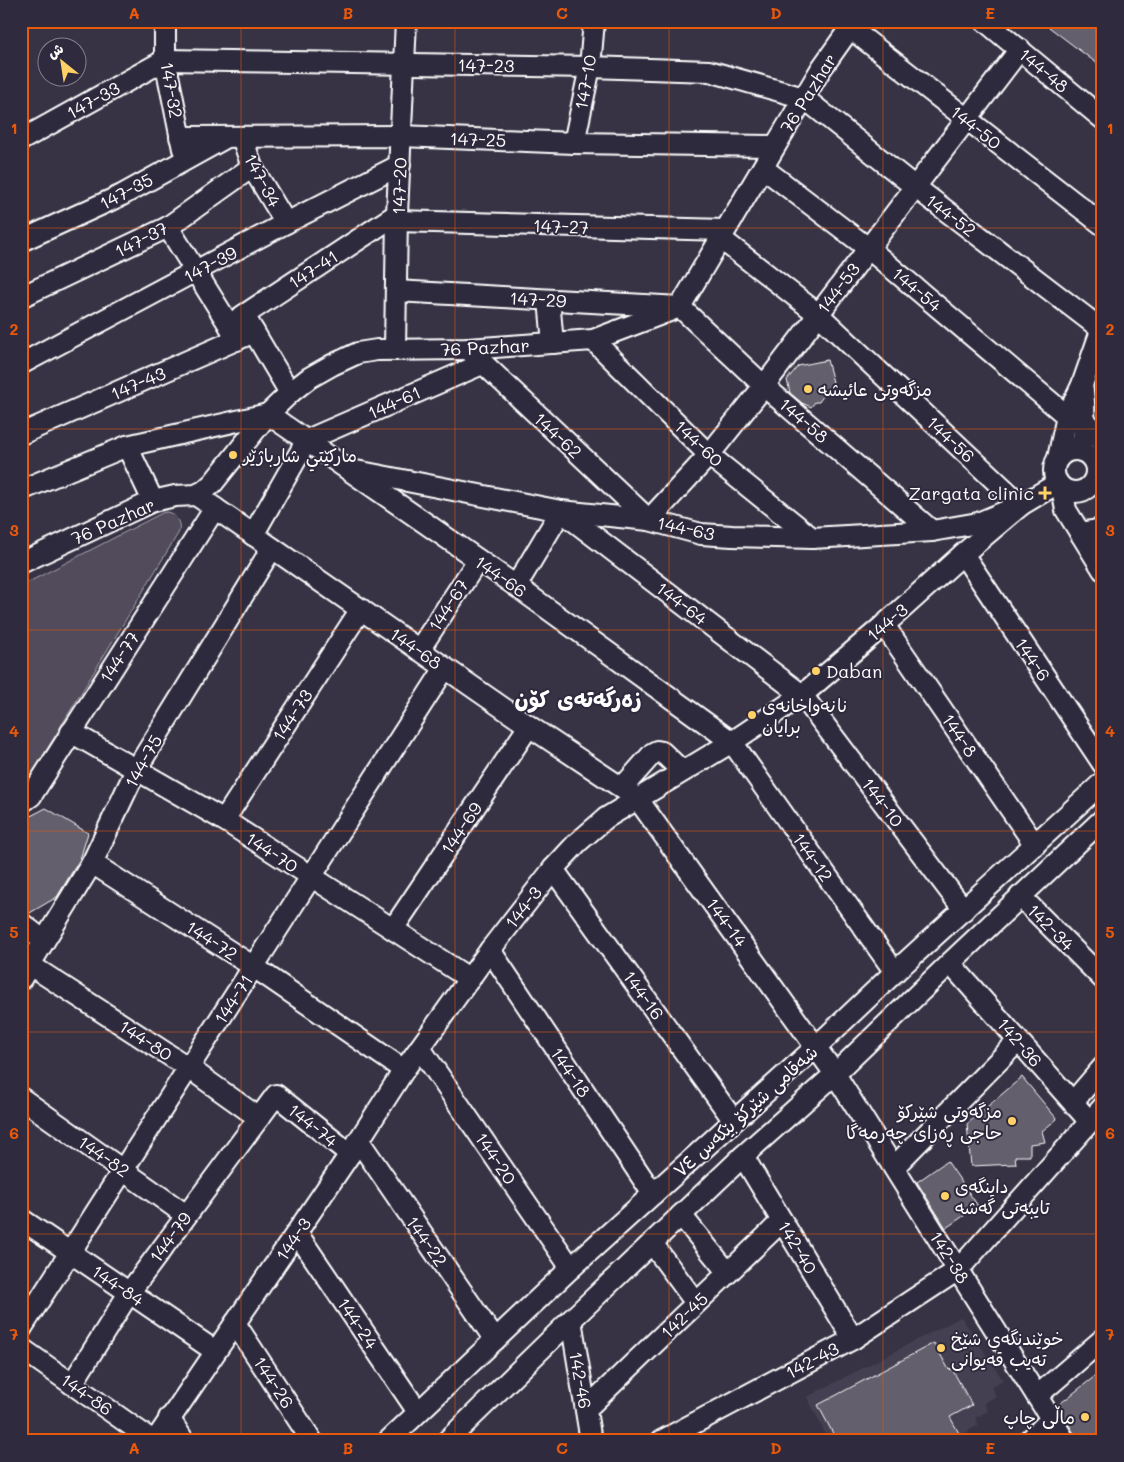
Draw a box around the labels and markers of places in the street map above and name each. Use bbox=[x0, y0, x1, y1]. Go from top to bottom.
place label: مزگەوتی عائیشە bbox=[818, 377, 932, 401]
marker: مزگەوتی عائیشە bbox=[802, 383, 814, 395]
place label: مارکێتي شارباژێر bbox=[241, 443, 357, 472]
marker: مارکێتي شارباژێر bbox=[227, 449, 239, 461]
place label: Zargata clinic bbox=[908, 481, 1034, 505]
marker: Zargata clinic bbox=[1038, 486, 1052, 500]
place label: Daban bbox=[826, 659, 882, 683]
marker: Daban bbox=[810, 665, 822, 677]
place label: نانەواخانەی برایان bbox=[762, 693, 847, 738]
marker: نانەواخانەی برایان bbox=[746, 709, 758, 721]
place label: مزگەوتی شێرکۆ حاجی ڕەزای چەرمەگا bbox=[846, 1099, 1002, 1148]
marker: مزگەوتی شێرکۆ حاجی ڕەزای چەرمەگا bbox=[1006, 1115, 1018, 1127]
place label: داینگەی تایبەتی گەشە bbox=[955, 1174, 1050, 1219]
marker: داینگەی تایبەتی گەشە bbox=[939, 1190, 951, 1202]
place label: خوێندنگەی شێخ تەیب قەیوانی bbox=[951, 1326, 1064, 1371]
marker: خوێندنگەی شێخ تەیب قەیوانی bbox=[935, 1342, 947, 1354]
place label: ماڵی چاپ bbox=[1003, 1405, 1075, 1430]
marker: ماڵی چاپ bbox=[1079, 1411, 1091, 1423]

